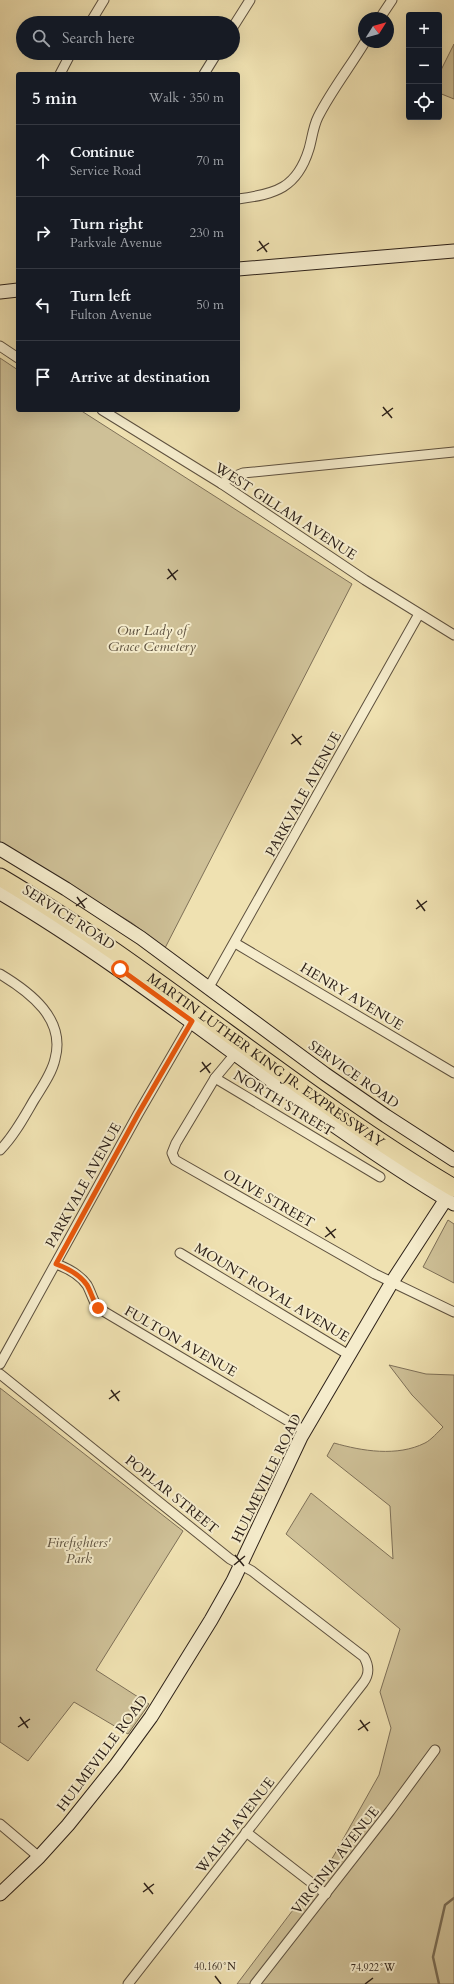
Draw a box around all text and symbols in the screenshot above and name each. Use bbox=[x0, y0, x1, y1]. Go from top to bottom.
north arrow bbox=[358, 12, 394, 48]
map controls bbox=[406, 12, 442, 120]
button: + bbox=[406, 12, 442, 48]
search box bbox=[16, 16, 240, 60]
icon: search bbox=[30, 27, 52, 49]
text: Search here bbox=[62, 28, 135, 48]
button: − bbox=[406, 48, 442, 84]
button: locate bbox=[406, 84, 442, 120]
text: 5 min bbox=[32, 87, 77, 110]
text: Walk · 350 m bbox=[149, 89, 224, 107]
text: Continue bbox=[70, 142, 135, 162]
icon: ahead bbox=[32, 150, 54, 172]
text: 70 m bbox=[196, 152, 224, 170]
text: Service Road bbox=[70, 162, 141, 180]
text: Turn right bbox=[70, 214, 143, 234]
icon: right bbox=[32, 222, 54, 244]
text: 230 m bbox=[190, 224, 224, 242]
text: Parkvale Avenue bbox=[70, 234, 162, 252]
text: Turn left bbox=[70, 286, 131, 306]
icon: left bbox=[32, 294, 54, 316]
text: 50 m bbox=[196, 296, 224, 314]
text: Fulton Avenue bbox=[70, 306, 152, 324]
icon: arrive bbox=[32, 366, 54, 388]
text: Arrive at destination bbox=[70, 367, 210, 387]
street label: WEST GILLAM AVENUE bbox=[210, 458, 361, 565]
park label: Our Lady of Grace Cemetery bbox=[108, 621, 196, 656]
street label: PARKVALE AVENUE bbox=[261, 728, 346, 860]
street label: SERVICE ROAD bbox=[19, 880, 119, 954]
street label: HENRY AVENUE bbox=[297, 958, 407, 1035]
route start bbox=[111, 960, 129, 978]
street label: MARTIN LUTHER KING JR. EXPRESSWAY bbox=[143, 969, 389, 1152]
street label: SERVICE ROAD bbox=[305, 1036, 403, 1113]
street label: NORTH STREET bbox=[230, 1066, 338, 1141]
street label: PARKVALE AVENUE bbox=[41, 1119, 126, 1251]
street label: OLIVE STREET bbox=[220, 1165, 318, 1232]
street label: MOUNT ROYAL AVENUE bbox=[191, 1238, 353, 1347]
route end bbox=[89, 1299, 107, 1317]
street label: FULTON AVENUE bbox=[121, 1301, 241, 1382]
street label: HULMEVILLE ROAD bbox=[227, 1411, 306, 1546]
street label: POPLAR STREET bbox=[121, 1451, 222, 1538]
park label: Firefighters' Park bbox=[47, 1533, 112, 1568]
street label: HULMEVILLE ROAD bbox=[52, 1691, 152, 1815]
street label: WALSH AVENUE bbox=[191, 1773, 279, 1878]
street label: VIRGINIA AVENUE bbox=[287, 1802, 384, 1918]
text: 40.160°N bbox=[194, 1960, 236, 1974]
text: 74.922°W bbox=[351, 1961, 396, 1975]

